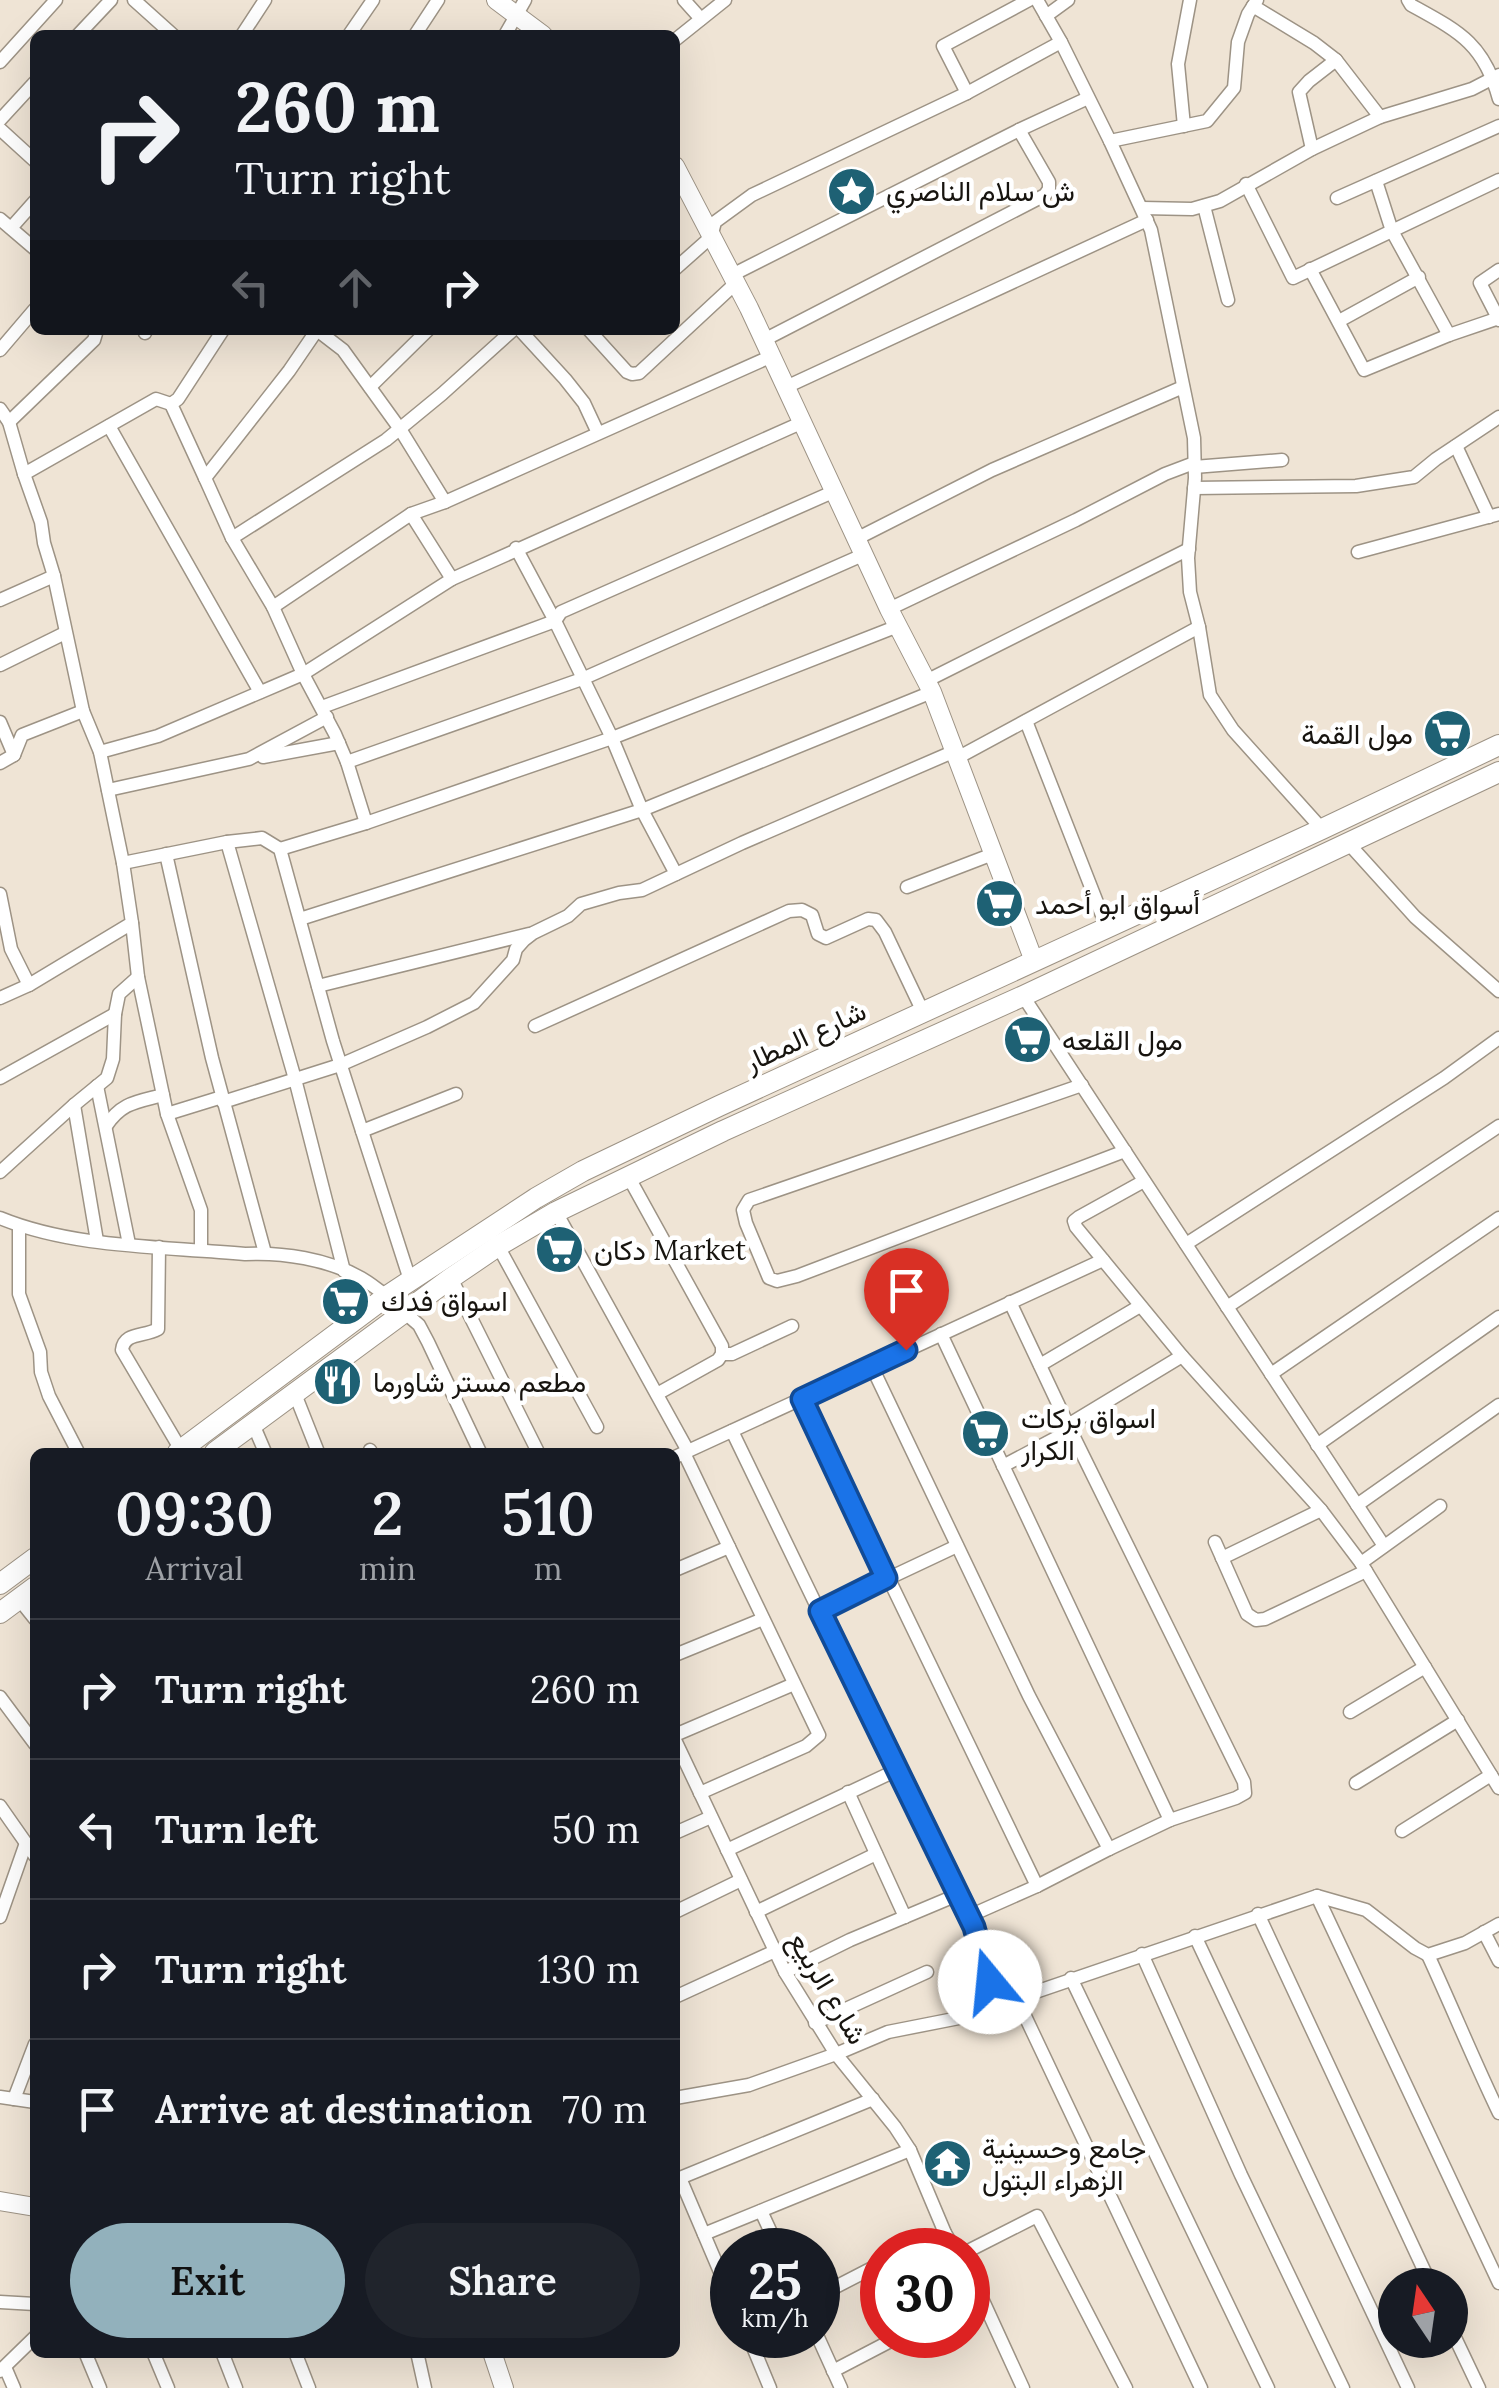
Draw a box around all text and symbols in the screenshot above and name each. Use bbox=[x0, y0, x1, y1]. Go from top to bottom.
text: 260 m bbox=[235, 62, 440, 151]
icon: right bbox=[70, 70, 200, 200]
text: Turn right bbox=[235, 149, 451, 206]
place icon: ش سلام الناصري bbox=[825, 165, 877, 217]
place label: ش سلام الناصري bbox=[886, 173, 1075, 214]
icon: left bbox=[223, 260, 278, 315]
icon: ahead bbox=[328, 260, 383, 315]
icon: right bbox=[433, 260, 488, 315]
supermarket icon: مول القمة bbox=[1422, 708, 1474, 760]
place label: مول القمة bbox=[1301, 716, 1413, 752]
supermarket icon: أسواق ابو أحمد bbox=[974, 878, 1026, 930]
place label: أسواق ابو أحمد bbox=[1035, 886, 1200, 922]
street label: شارع المطار bbox=[738, 992, 872, 1081]
supermarket icon: مول القلعه bbox=[1001, 1014, 1053, 1066]
place label: مول القلعه bbox=[1062, 1022, 1183, 1058]
supermarket icon: دكان Market bbox=[533, 1224, 585, 1276]
place label: دكان Market bbox=[594, 1232, 746, 1268]
pin bbox=[864, 1248, 949, 1351]
icon: arrive bbox=[879, 1263, 934, 1318]
supermarket icon: اسواق فدك bbox=[320, 1275, 372, 1327]
place label: اسواق فدك bbox=[381, 1283, 508, 1319]
restaurant icon: مطعم مستر شاورما bbox=[312, 1356, 364, 1408]
place label: مطعم مستر شاورما bbox=[373, 1364, 586, 1401]
place label: اسواق بركات الكرار bbox=[1020, 1400, 1156, 1468]
supermarket icon: اسواق بركات الكرار bbox=[960, 1408, 1012, 1460]
text: 09:30 bbox=[115, 1475, 274, 1551]
text: 2 bbox=[371, 1475, 403, 1551]
text: 510 bbox=[501, 1475, 595, 1551]
text: Arrival bbox=[146, 1548, 243, 1589]
text: min bbox=[359, 1548, 416, 1589]
text: m bbox=[534, 1548, 562, 1589]
icon: right bbox=[70, 1662, 125, 1717]
text: Turn right bbox=[155, 1665, 346, 1713]
text: 260 m bbox=[530, 1665, 640, 1713]
icon: left bbox=[70, 1802, 125, 1857]
text: Turn left bbox=[155, 1805, 318, 1853]
text: 50 m bbox=[552, 1805, 640, 1853]
street label: شارع الربيع bbox=[779, 1925, 876, 2052]
position arrow bbox=[938, 1930, 1042, 2034]
icon: right bbox=[70, 1942, 125, 1997]
text: Turn right bbox=[155, 1945, 346, 1993]
text: 130 m bbox=[537, 1945, 640, 1993]
icon: arrive bbox=[70, 2082, 125, 2137]
text: Arrive at destination bbox=[155, 2085, 532, 2133]
text: 70 m bbox=[562, 2085, 647, 2133]
place label: جامع وحسينية الزهراء البتول bbox=[982, 2130, 1146, 2198]
temple icon: جامع وحسينية الزهراء البتول bbox=[921, 2138, 973, 2190]
button: Exit bbox=[70, 2223, 345, 2338]
button: Share bbox=[365, 2223, 640, 2338]
speed limit sign: 30 bbox=[860, 2228, 990, 2358]
text: 25 bbox=[748, 2249, 802, 2313]
north arrow bbox=[1378, 2268, 1468, 2358]
map controls bbox=[1378, 2268, 1468, 2358]
text: km/h bbox=[741, 2302, 809, 2334]

